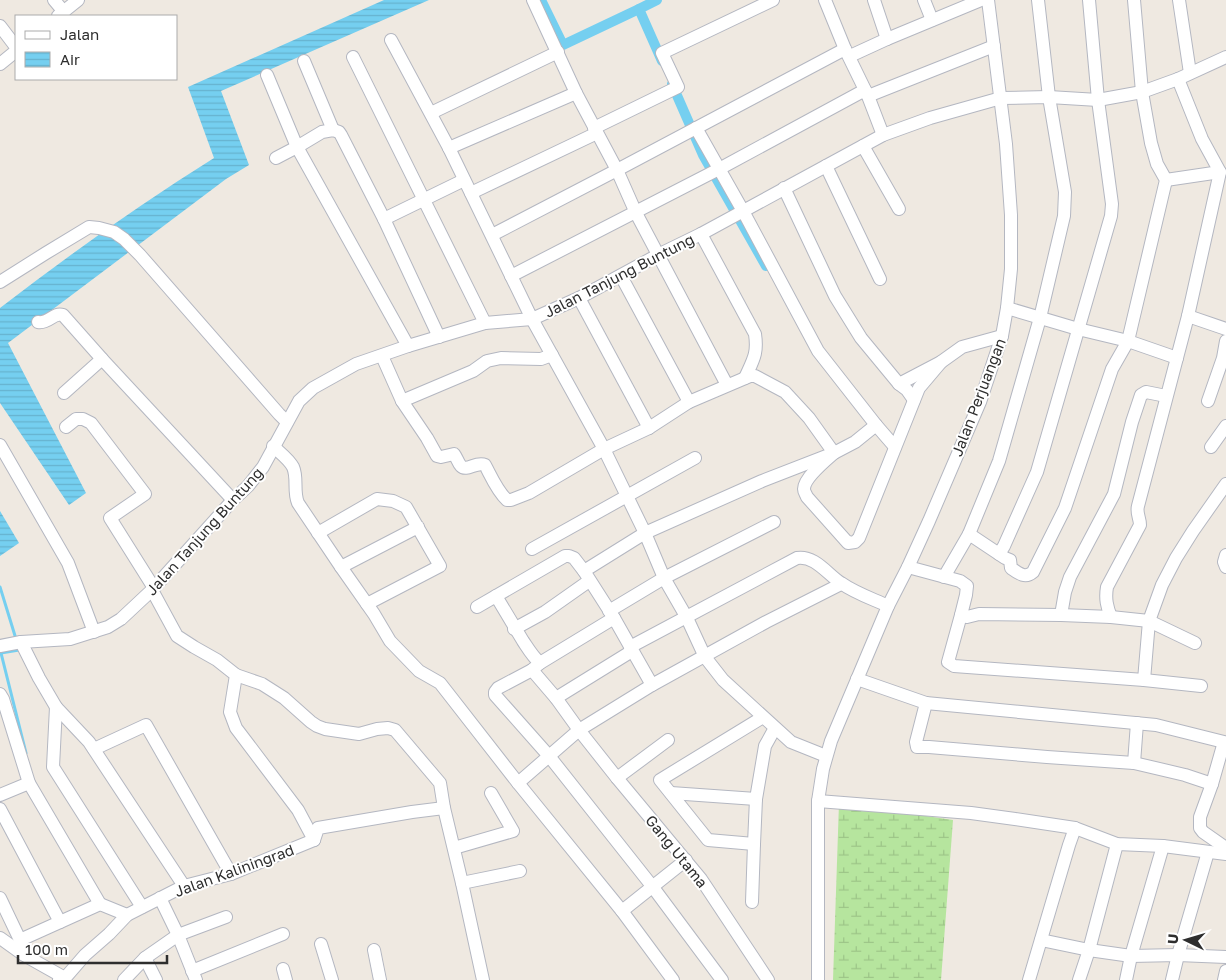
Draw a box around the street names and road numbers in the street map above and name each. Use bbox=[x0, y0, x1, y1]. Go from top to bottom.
street label: Jalan Tanjung Buntung bbox=[541, 229, 697, 321]
street label: Jalan Perjuangan bbox=[947, 335, 1009, 459]
street label: Jalan Tanjung Buntung bbox=[142, 463, 266, 599]
street label: Gang Utama bbox=[642, 811, 712, 891]
street label: Jalan Kaliningrad bbox=[172, 840, 296, 900]

